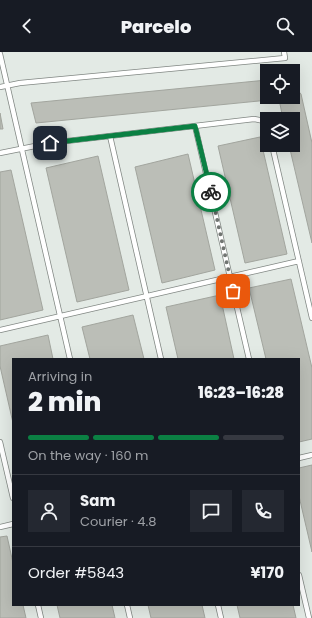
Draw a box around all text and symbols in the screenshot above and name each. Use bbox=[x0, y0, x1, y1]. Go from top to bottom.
text: Parcelo bbox=[121, 14, 191, 39]
icon: back bbox=[16, 15, 38, 37]
icon: search bbox=[274, 15, 296, 37]
map controls bbox=[260, 64, 300, 152]
button: locate bbox=[260, 64, 300, 104]
button: layers bbox=[260, 112, 300, 152]
pin bbox=[33, 126, 67, 160]
icon: home bbox=[39, 132, 61, 154]
courier bbox=[191, 172, 231, 212]
icon: bike bbox=[200, 181, 222, 203]
pin bbox=[216, 274, 250, 308]
icon: bag bbox=[222, 280, 244, 302]
text: Arriving in bbox=[28, 367, 92, 386]
text: 16:23–16:28 bbox=[198, 382, 284, 403]
text: 2 min bbox=[28, 384, 101, 420]
text: On the way · 160 m bbox=[28, 446, 149, 465]
button: person bbox=[28, 490, 70, 532]
text: Sam bbox=[80, 490, 115, 511]
button: chat bbox=[190, 490, 232, 532]
button: phone bbox=[242, 490, 284, 532]
text: Courier · 4.8 bbox=[80, 512, 156, 531]
text: Order #5843 bbox=[28, 562, 124, 583]
text: ¥170 bbox=[250, 562, 284, 583]

